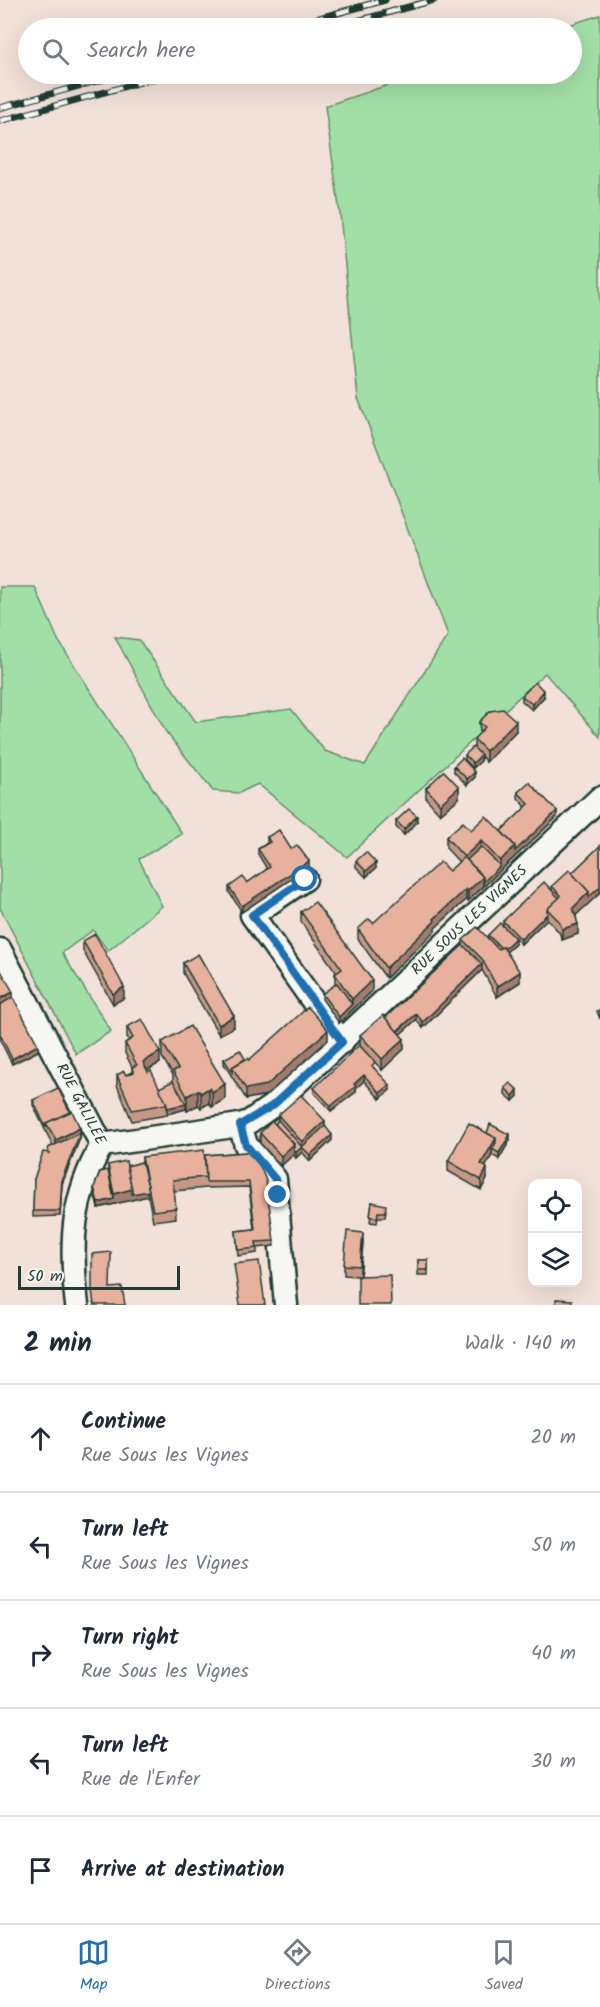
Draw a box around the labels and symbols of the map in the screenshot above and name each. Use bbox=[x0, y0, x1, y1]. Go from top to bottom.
street label: RUE SOUS LES VIGNES bbox=[406, 860, 533, 981]
route start bbox=[291, 865, 317, 891]
street label: RUE GALILÉE bbox=[49, 1059, 113, 1150]
route end bbox=[264, 1181, 290, 1207]
scale bar bbox=[18, 1263, 180, 1290]

